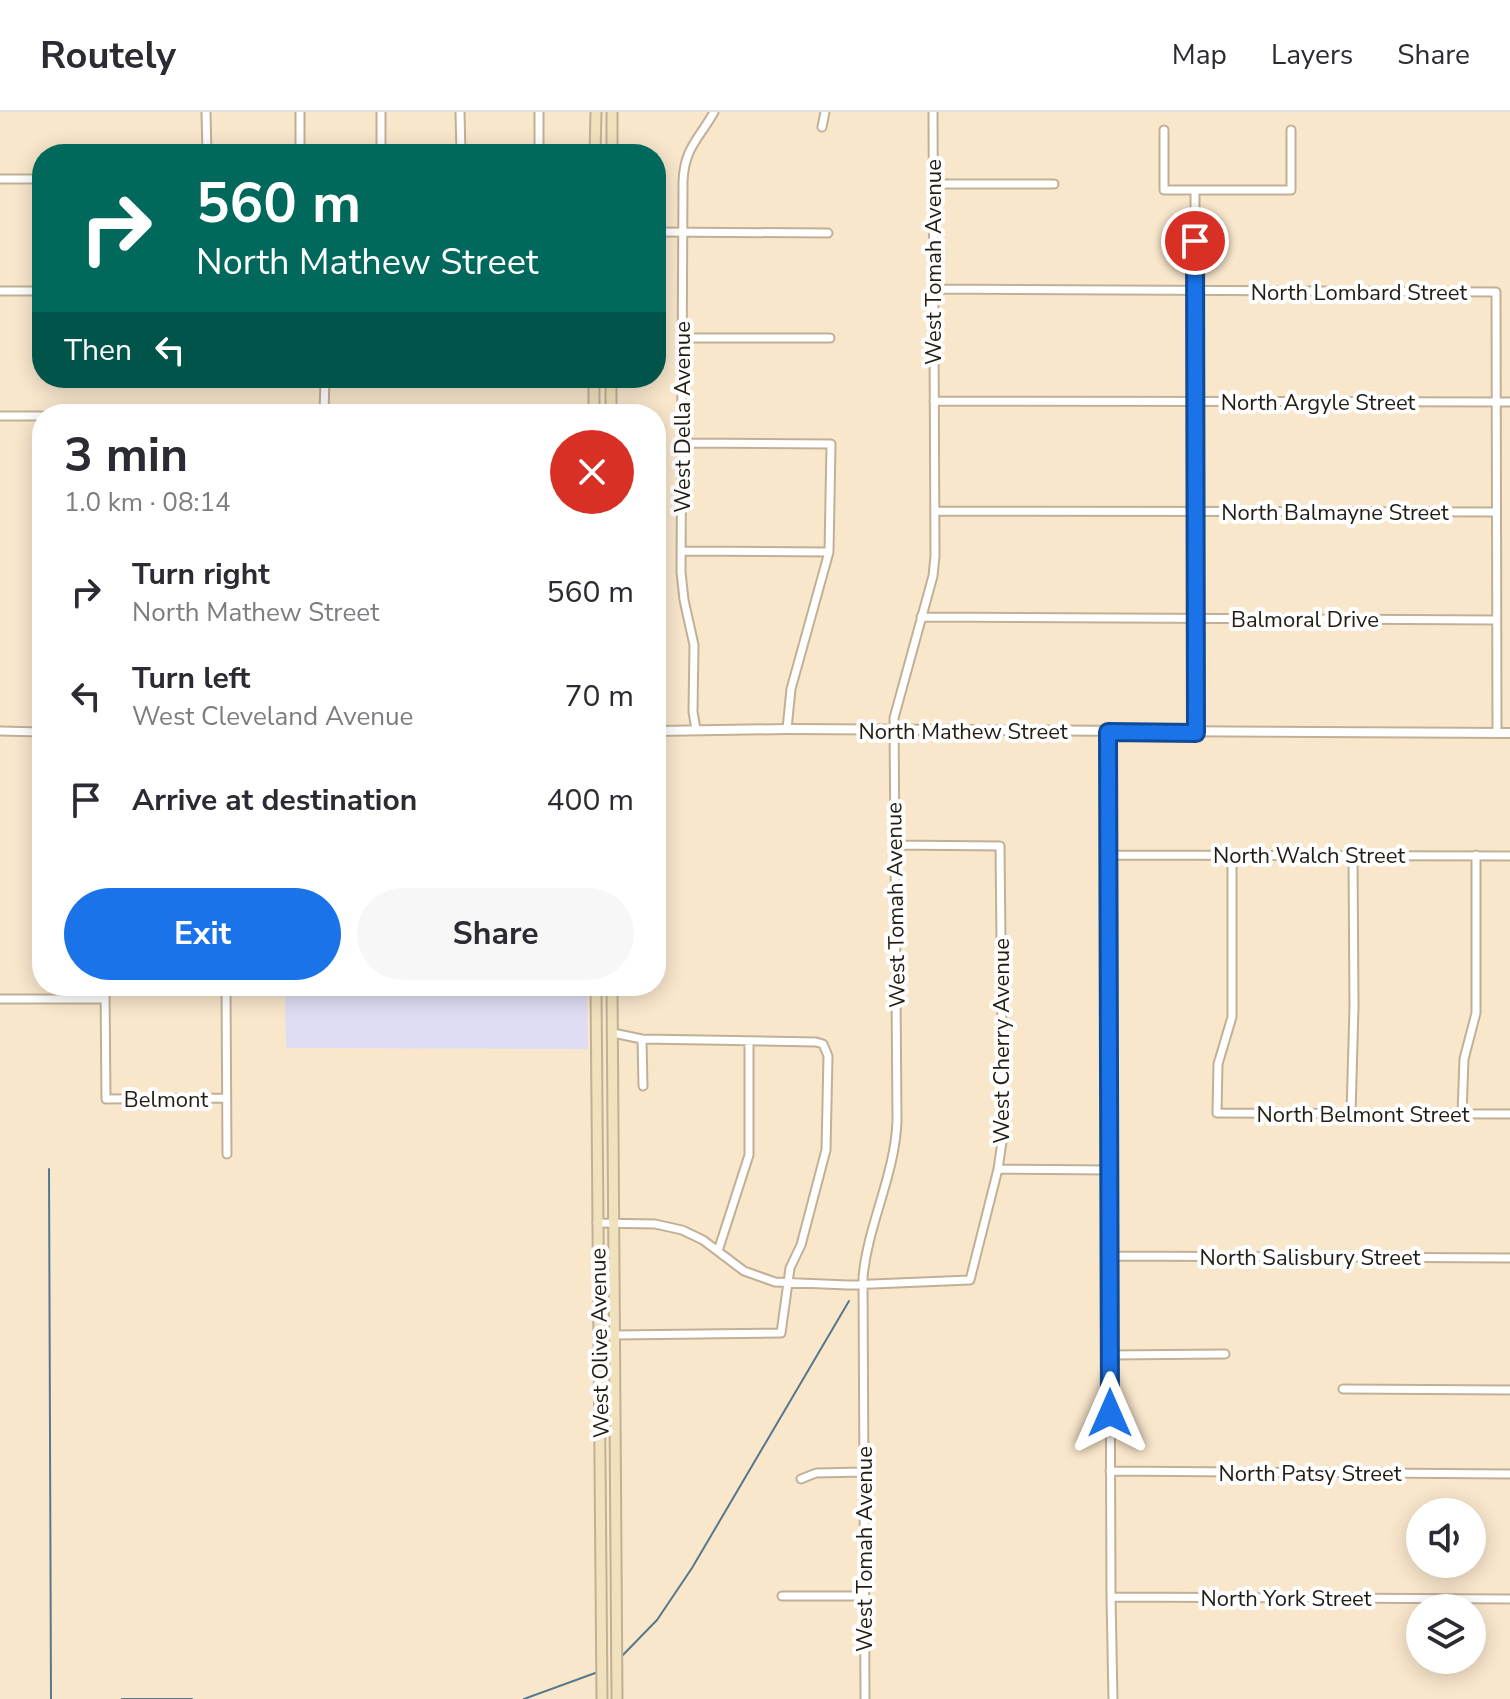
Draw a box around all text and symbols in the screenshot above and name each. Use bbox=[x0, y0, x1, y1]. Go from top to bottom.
text: Routely bbox=[40, 30, 176, 81]
text: Map bbox=[1172, 36, 1227, 74]
text: Layers bbox=[1271, 36, 1353, 74]
text: Share bbox=[1397, 36, 1470, 74]
street label: West Tomah Avenue bbox=[919, 159, 949, 365]
text: 560 m bbox=[196, 165, 361, 242]
icon: right bbox=[64, 176, 168, 280]
pin bbox=[1161, 207, 1229, 275]
icon: arrive bbox=[1173, 219, 1217, 263]
text: North Mathew Street bbox=[196, 238, 538, 287]
street label: North Lombard Street bbox=[1251, 278, 1468, 308]
street label: West Della Avenue bbox=[668, 321, 698, 513]
icon: left bbox=[148, 328, 192, 372]
text: Then bbox=[64, 330, 132, 371]
street label: North Argyle Street bbox=[1221, 388, 1416, 418]
text: 3 min bbox=[64, 422, 188, 488]
button: close bbox=[550, 430, 634, 514]
text: 1.0 km · 08:14 bbox=[64, 485, 231, 520]
street label: North Balmayne Street bbox=[1221, 498, 1449, 528]
text: Turn right bbox=[132, 554, 270, 595]
icon: right bbox=[64, 570, 108, 614]
text: 560 m bbox=[547, 572, 634, 613]
text: North Mathew Street bbox=[132, 595, 379, 630]
street label: Balmoral Drive bbox=[1231, 605, 1379, 635]
text: Turn left bbox=[132, 658, 250, 699]
icon: left bbox=[64, 674, 108, 718]
text: 70 m bbox=[565, 676, 634, 717]
text: West Cleveland Avenue bbox=[132, 699, 413, 734]
street label: North Mathew Street bbox=[858, 717, 1068, 747]
icon: arrive bbox=[64, 778, 108, 822]
text: Arrive at destination bbox=[132, 780, 417, 821]
text: 400 m bbox=[547, 780, 634, 821]
street label: West Tomah Avenue bbox=[879, 802, 913, 1008]
street label: North Walch Street bbox=[1213, 841, 1405, 871]
button: Exit bbox=[64, 888, 341, 980]
button: Share bbox=[357, 888, 634, 980]
street label: West Cherry Avenue bbox=[987, 938, 1017, 1144]
street label: Belmont bbox=[124, 1085, 208, 1115]
street label: North Belmont Street bbox=[1257, 1100, 1470, 1130]
street label: North Salisbury Street bbox=[1200, 1243, 1421, 1273]
street label: West Olive Avenue bbox=[583, 1248, 617, 1438]
position arrow bbox=[1068, 1371, 1152, 1455]
street label: West Tomah Avenue bbox=[850, 1446, 880, 1652]
street label: North Patsy Street bbox=[1219, 1459, 1402, 1489]
map controls bbox=[1406, 1498, 1486, 1674]
button: sound bbox=[1406, 1498, 1486, 1578]
street label: North York Street bbox=[1201, 1584, 1372, 1614]
button: layers bbox=[1406, 1594, 1486, 1674]

